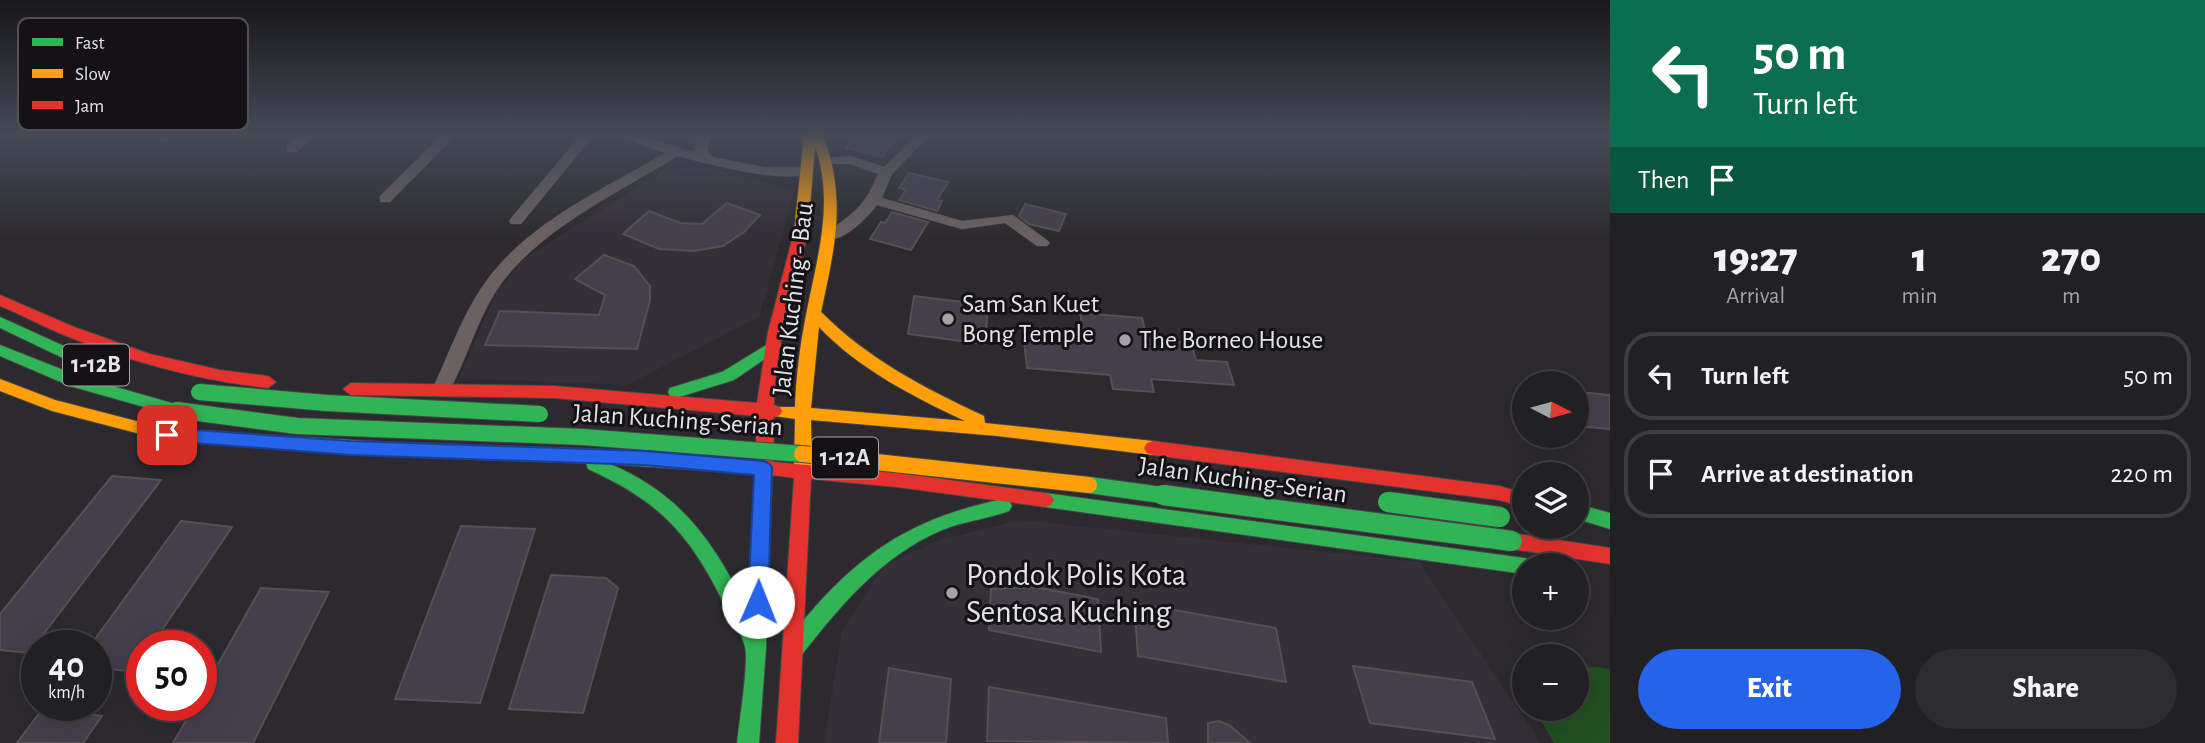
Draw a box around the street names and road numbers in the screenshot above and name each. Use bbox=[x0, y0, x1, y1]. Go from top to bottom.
street label: Jalan Kuching - Bau bbox=[768, 201, 818, 397]
road number: 1-12B bbox=[63, 344, 129, 386]
street label: Jalan Kuching-Serian bbox=[572, 400, 784, 440]
road number: 1-12A bbox=[812, 438, 878, 478]
street label: Jalan Kuching-Serian bbox=[1137, 453, 1349, 507]

